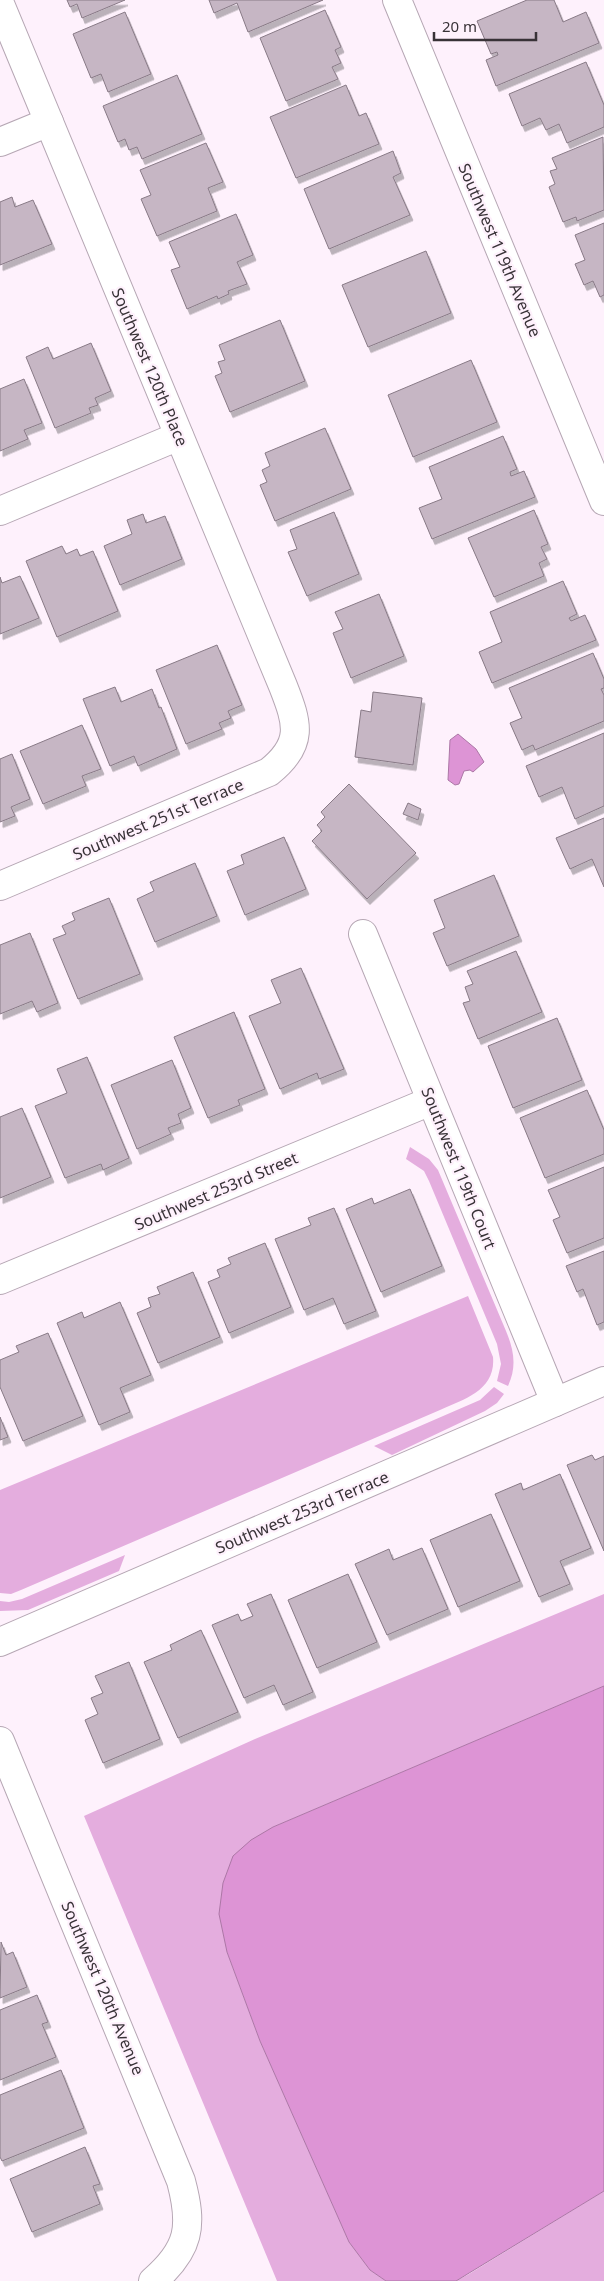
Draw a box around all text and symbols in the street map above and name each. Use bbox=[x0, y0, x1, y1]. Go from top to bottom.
scale bar bbox=[434, 10, 536, 42]
text: 20 m bbox=[442, 16, 477, 36]
street label: Southwest 119th Avenue bbox=[453, 160, 547, 340]
street label: Southwest 120th Place bbox=[107, 284, 193, 450]
street label: Southwest 251st Terrace bbox=[69, 773, 247, 865]
street label: Southwest 119th Court bbox=[416, 1084, 502, 1252]
street label: Southwest 253rd Street bbox=[131, 1146, 301, 1235]
street label: Southwest 253rd Terrace bbox=[212, 1465, 392, 1559]
street label: Southwest 120th Avenue bbox=[56, 1898, 150, 2078]

